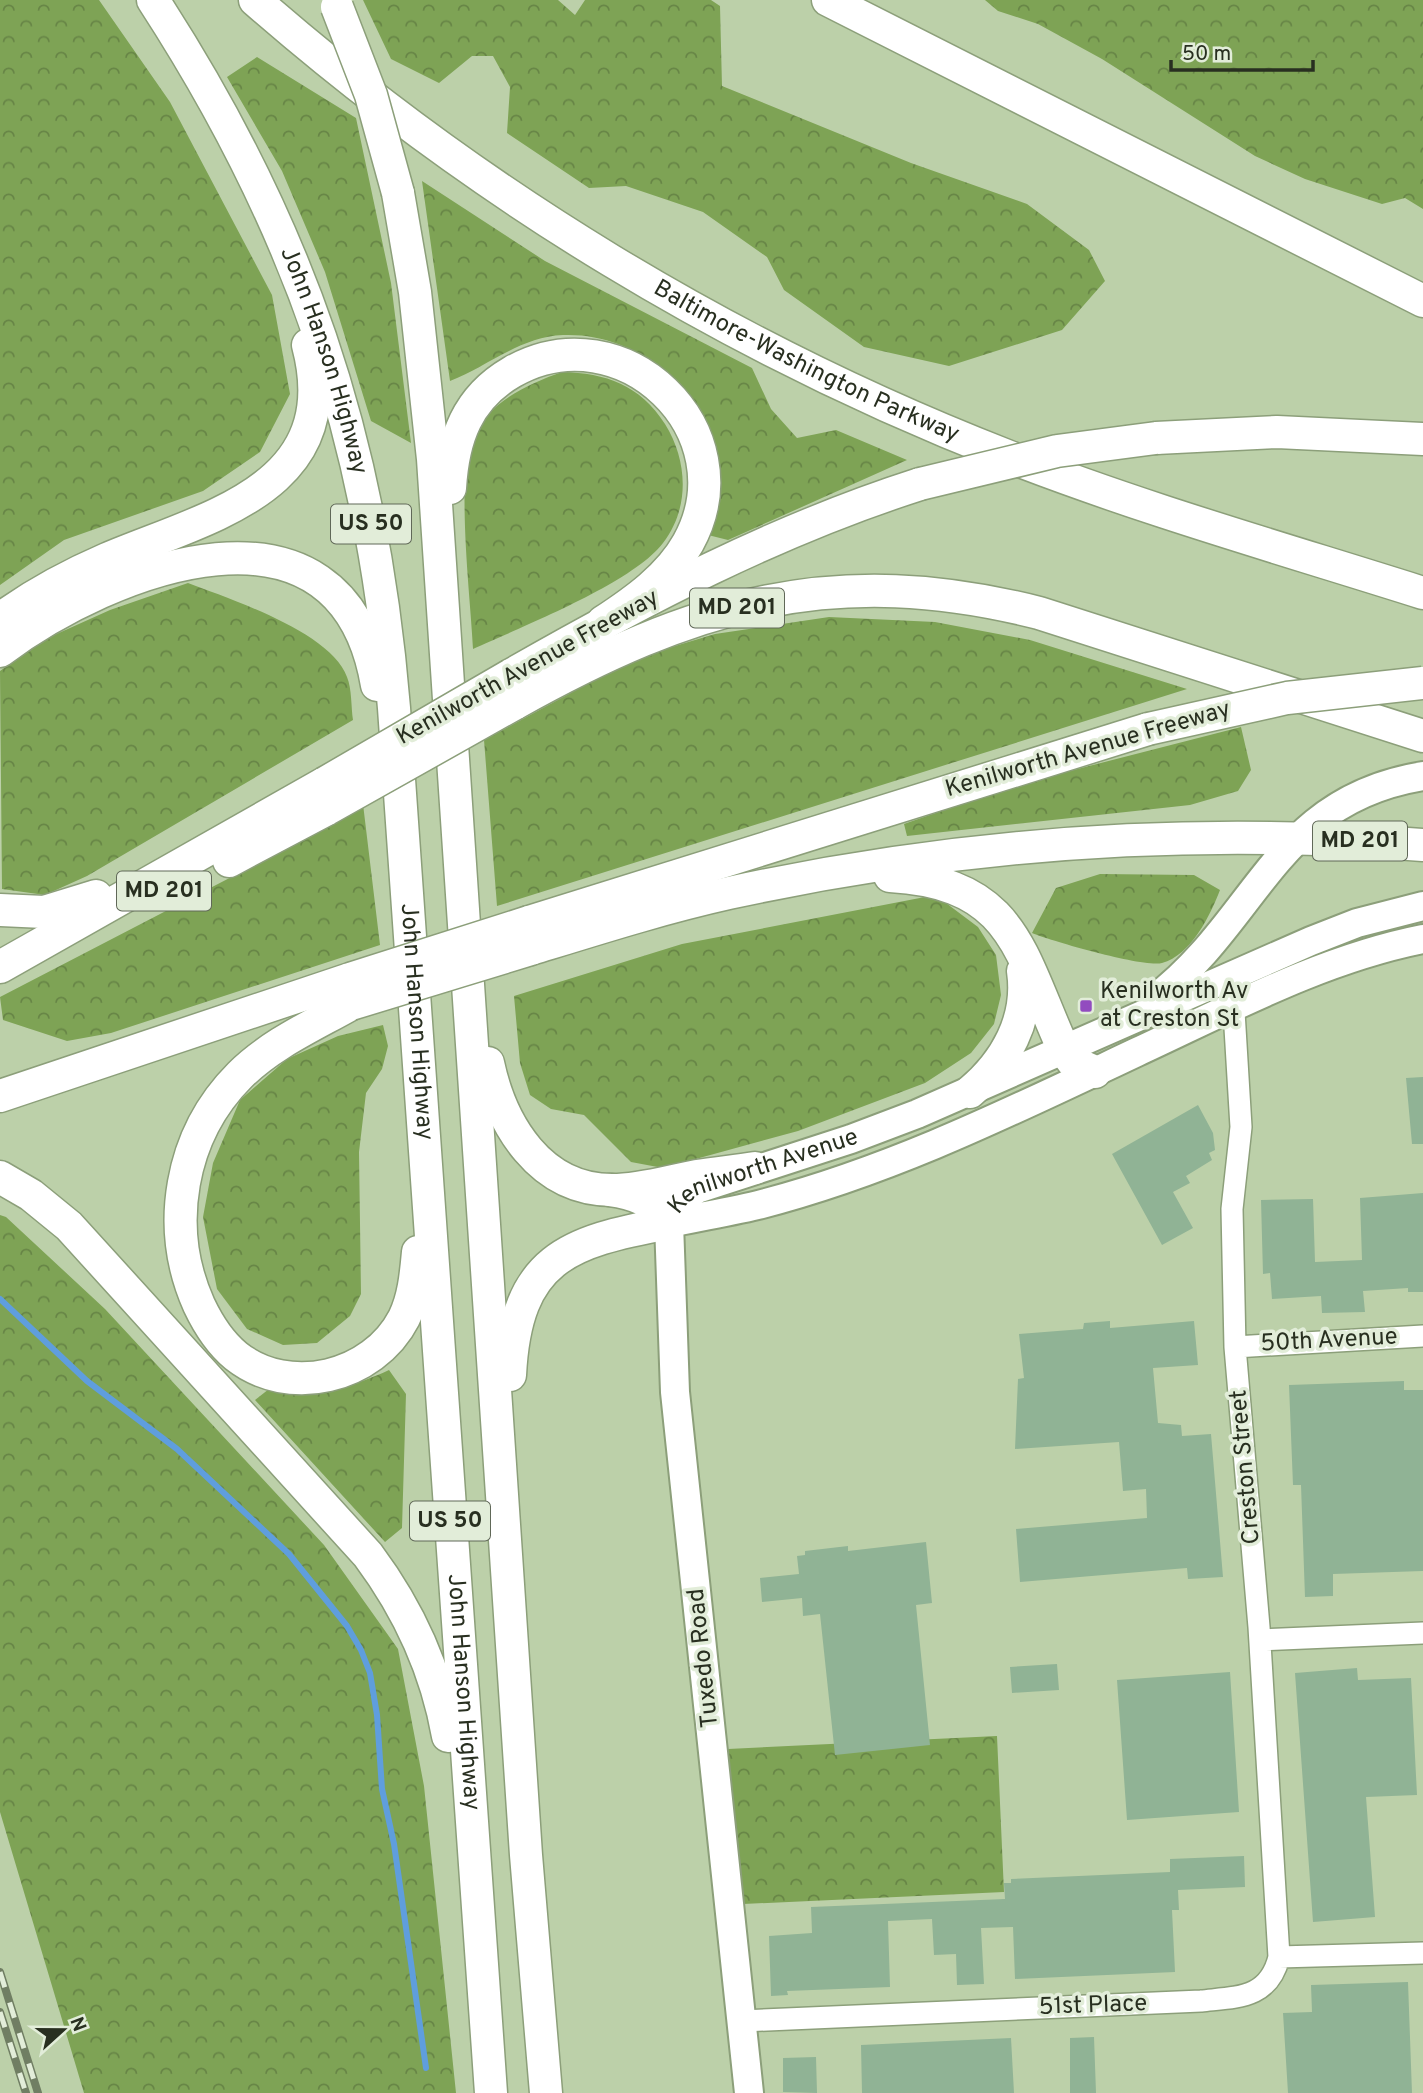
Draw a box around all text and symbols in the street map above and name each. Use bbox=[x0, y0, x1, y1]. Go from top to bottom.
scale bar bbox=[1171, 28, 1313, 72]
text: 50 m bbox=[1182, 41, 1231, 68]
street label: John Hanson Highway bbox=[273, 243, 374, 478]
street label: Baltimore-Washington Parkway bbox=[648, 274, 964, 450]
road number: US 50 bbox=[331, 504, 411, 544]
street label: Kenilworth Avenue Freeway bbox=[392, 583, 664, 753]
road number: MD 201 bbox=[690, 588, 784, 628]
street label: Kenilworth Avenue Freeway bbox=[942, 695, 1234, 805]
road number: MD 201 bbox=[1313, 821, 1407, 860]
road number: MD 201 bbox=[117, 872, 211, 911]
street label: John Hanson Highway bbox=[393, 902, 439, 1141]
place label: Kenilworth Av at Creston St bbox=[1100, 977, 1248, 1035]
marker: Kenilworth Av at Creston St bbox=[1078, 998, 1094, 1014]
street label: Kenilworth Avenue bbox=[662, 1123, 863, 1221]
street label: 50th Avenue bbox=[1260, 1322, 1398, 1360]
street label: Creston Street bbox=[1224, 1388, 1268, 1546]
road number: US 50 bbox=[410, 1502, 490, 1540]
street label: John Hanson Highway bbox=[440, 1573, 486, 1812]
street label: Tuxedo Road bbox=[682, 1587, 726, 1729]
street label: 51st Place bbox=[1038, 1989, 1148, 2023]
north arrow bbox=[28, 1995, 98, 2065]
text: N bbox=[63, 2014, 91, 2035]

